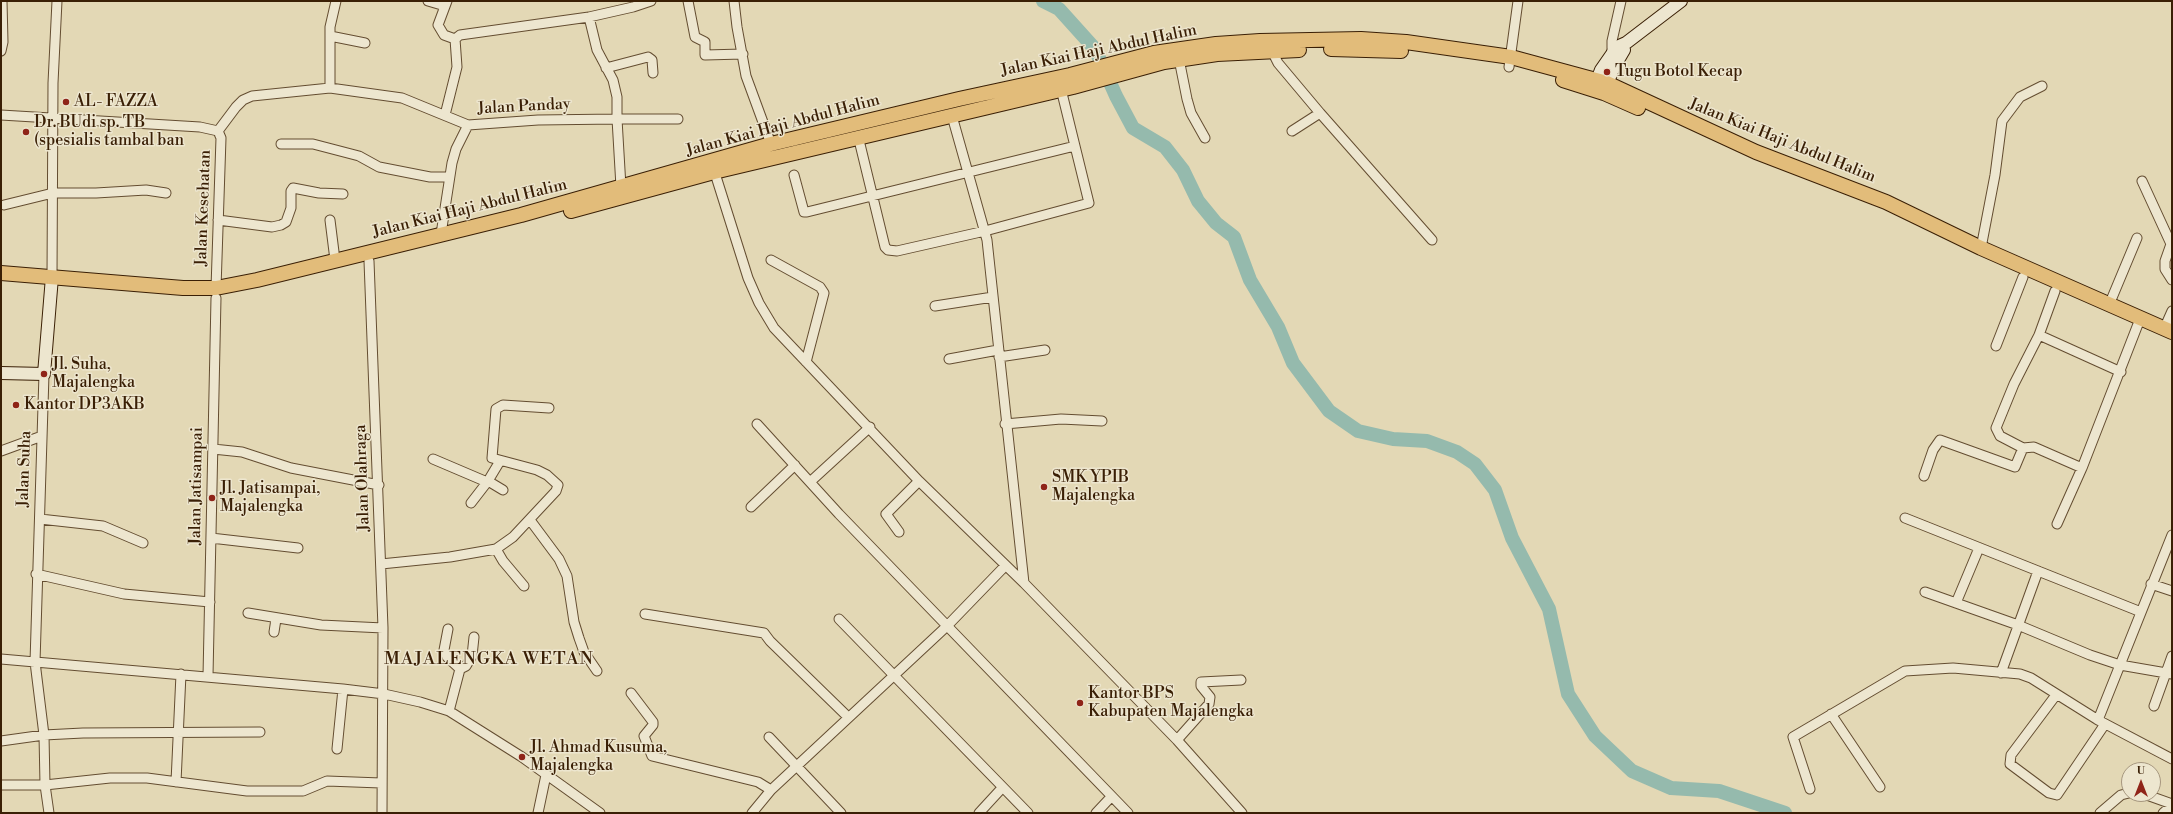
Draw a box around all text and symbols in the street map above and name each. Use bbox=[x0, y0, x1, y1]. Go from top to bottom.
street label: Jalan Kiai Haji Abdul Halim bbox=[999, 21, 1199, 81]
place label: Tugu Botol Kecap bbox=[1615, 62, 1742, 82]
marker: Tugu Botol Kecap bbox=[1602, 67, 1612, 77]
street label: Jalan Kiai Haji Abdul Halim bbox=[684, 91, 882, 161]
place label: AL- FAZZA bbox=[74, 92, 158, 112]
street label: Jalan Panday bbox=[477, 95, 571, 119]
street label: Jalan Kiai Haji Abdul Halim bbox=[1686, 95, 1878, 187]
marker: AL- FAZZA bbox=[61, 97, 71, 107]
place label: Dr. BUdi sp. TB (spesialis tambal ban bbox=[34, 113, 184, 151]
marker: Dr. BUdi sp. TB (spesialis tambal ban bbox=[21, 127, 31, 137]
street label: Jalan Kesehatan bbox=[192, 149, 216, 267]
street label: Jalan Kiai Haji Abdul Halim bbox=[371, 176, 569, 242]
place label: Jl. Suha, Majalengka bbox=[52, 355, 135, 393]
marker: Jl. Suha, Majalengka bbox=[39, 369, 49, 379]
place label: Kantor DP3AKB bbox=[24, 395, 145, 415]
marker: Kantor DP3AKB bbox=[11, 400, 21, 410]
street label: Jalan Olahraga bbox=[352, 424, 374, 532]
street label: Jalan Jatisampai bbox=[186, 427, 208, 545]
street label: Jalan Suha bbox=[14, 430, 36, 508]
place label: SMK YPIB Majalengka bbox=[1052, 468, 1135, 506]
place label: Jl. Jatisampai, Majalengka bbox=[220, 479, 320, 517]
marker: SMK YPIB Majalengka bbox=[1039, 482, 1049, 492]
marker: Jl. Jatisampai, Majalengka bbox=[207, 493, 217, 503]
district label: MAJALENGKA WETAN bbox=[384, 649, 594, 671]
place label: Kantor BPS Kabupaten Majalengka bbox=[1088, 684, 1254, 722]
marker: Kantor BPS Kabupaten Majalengka bbox=[1075, 698, 1085, 708]
place label: Jl. Ahmad Kusuma, Majalengka bbox=[530, 738, 667, 776]
marker: Jl. Ahmad Kusuma, Majalengka bbox=[517, 752, 527, 762]
north arrow bbox=[2121, 762, 2161, 802]
text: U bbox=[2137, 764, 2145, 778]

